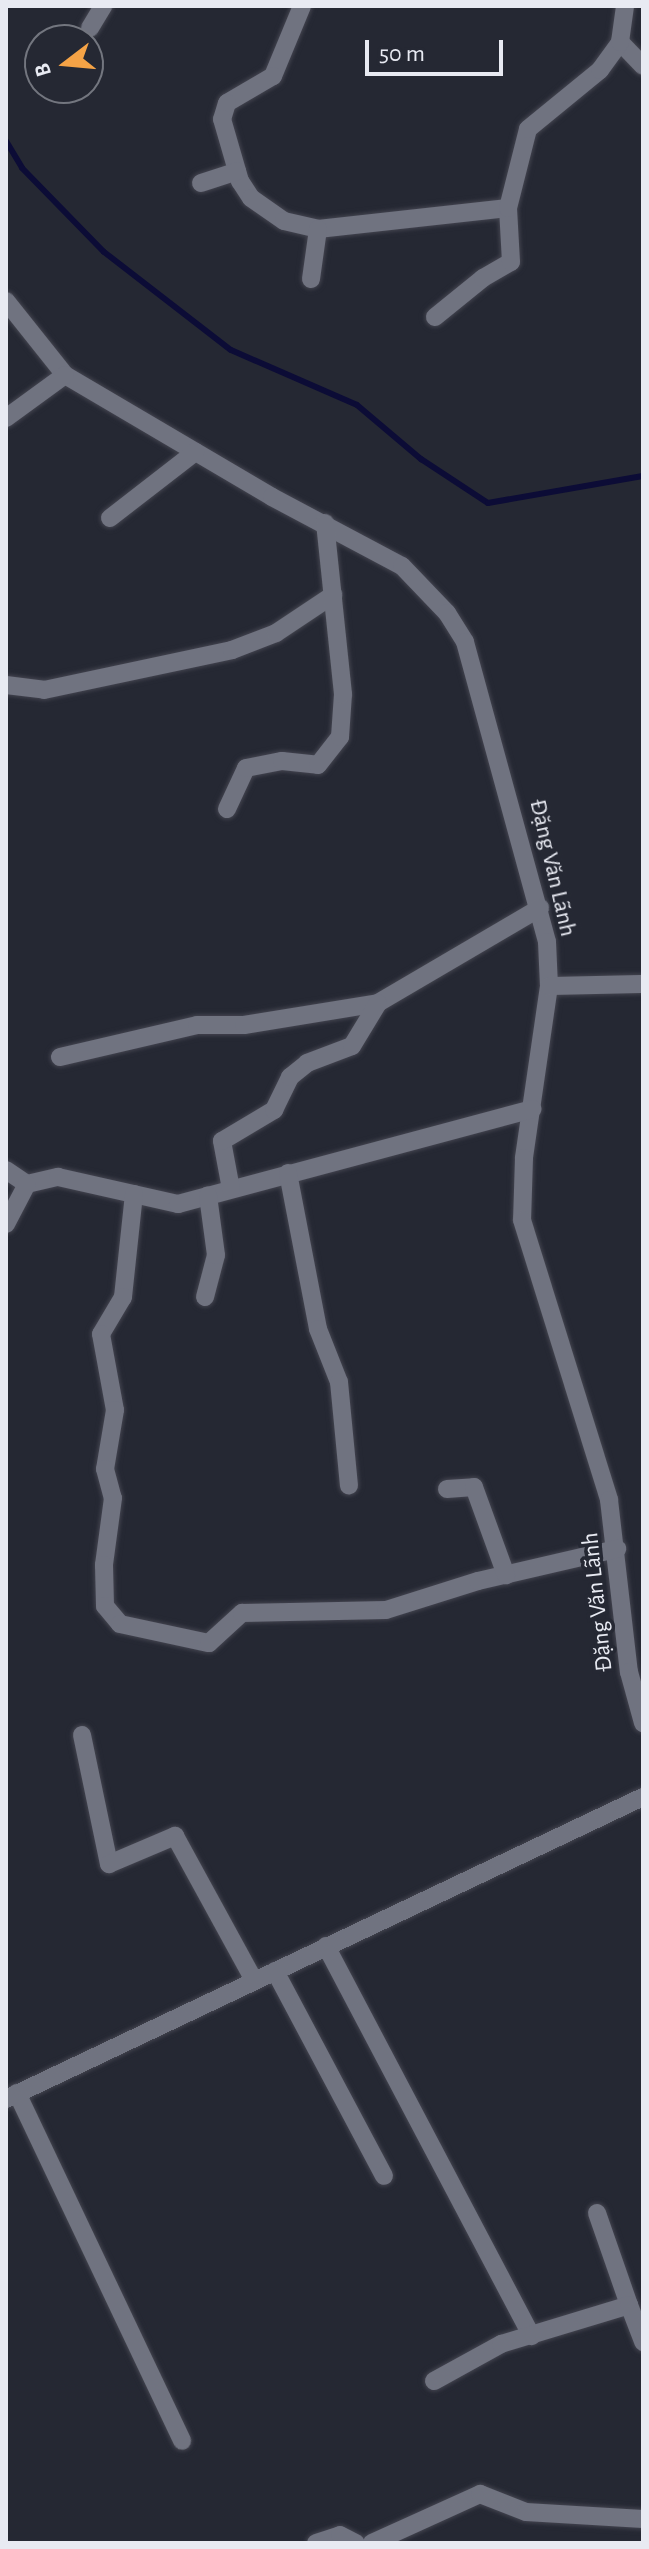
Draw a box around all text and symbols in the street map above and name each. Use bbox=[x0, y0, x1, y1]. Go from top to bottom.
north arrow bbox=[24, 24, 104, 104]
scale bar bbox=[369, 24, 507, 74]
text: 50 m bbox=[379, 42, 425, 66]
text: B bbox=[31, 61, 55, 79]
street label: Đặng Văn Lãnh bbox=[522, 797, 582, 939]
street label: Đặng Văn Lãnh bbox=[576, 1531, 620, 1673]

